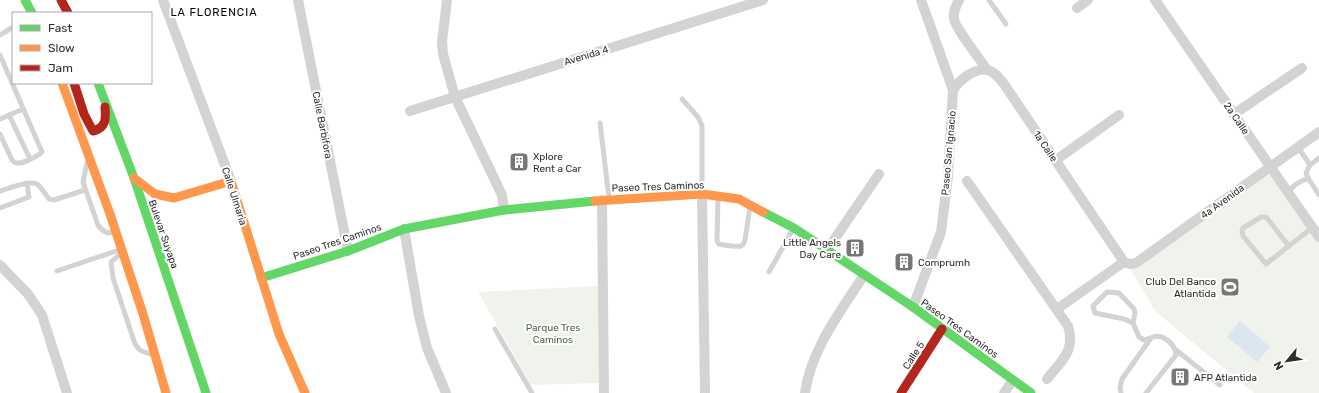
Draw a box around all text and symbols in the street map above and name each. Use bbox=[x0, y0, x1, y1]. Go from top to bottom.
district label: LA FLORENCIA bbox=[170, 6, 258, 19]
legend bbox=[12, 12, 152, 84]
text: Fast bbox=[48, 21, 72, 35]
text: Slow bbox=[48, 41, 75, 55]
street label: Avenida 4 bbox=[563, 43, 610, 68]
text: Jam bbox=[48, 61, 73, 75]
street label: Calle Barbifora bbox=[310, 91, 334, 160]
street label: 2a Calle bbox=[1221, 100, 1252, 137]
street label: Paseo San Ignacio bbox=[939, 110, 959, 196]
street label: 1a Calle bbox=[1030, 129, 1060, 165]
building icon: Xplore Rent a Car bbox=[508, 151, 530, 173]
place label: Xplore Rent a Car bbox=[533, 151, 582, 175]
street label: Calle Ulmaria bbox=[219, 166, 249, 227]
street label: Paseo Tres Caminos bbox=[612, 179, 705, 195]
street label: 4a Avenida bbox=[1198, 182, 1247, 222]
street label: Bulevar Suyapa bbox=[146, 198, 180, 270]
street label: Paseo Tres Caminos bbox=[292, 221, 383, 263]
place label: Little Angels Day Care bbox=[783, 237, 841, 261]
building icon: Little Angels Day Care bbox=[844, 237, 866, 259]
building icon: Comprumh bbox=[893, 251, 915, 273]
place label: Comprumh bbox=[918, 257, 970, 269]
place label: Club Del Banco Atlantida bbox=[1146, 276, 1216, 300]
sports icon: Club Del Banco Atlantida bbox=[1219, 276, 1241, 298]
street label: Paseo Tres Caminos bbox=[918, 297, 1000, 361]
park label: Parque Tres Caminos bbox=[526, 322, 580, 346]
street label: Calle 5 bbox=[900, 339, 927, 372]
north arrow bbox=[1267, 341, 1307, 381]
text: N bbox=[1271, 359, 1286, 372]
building icon: AFP Atlantida bbox=[1169, 366, 1191, 388]
place label: AFP Atlantida bbox=[1194, 372, 1257, 384]

